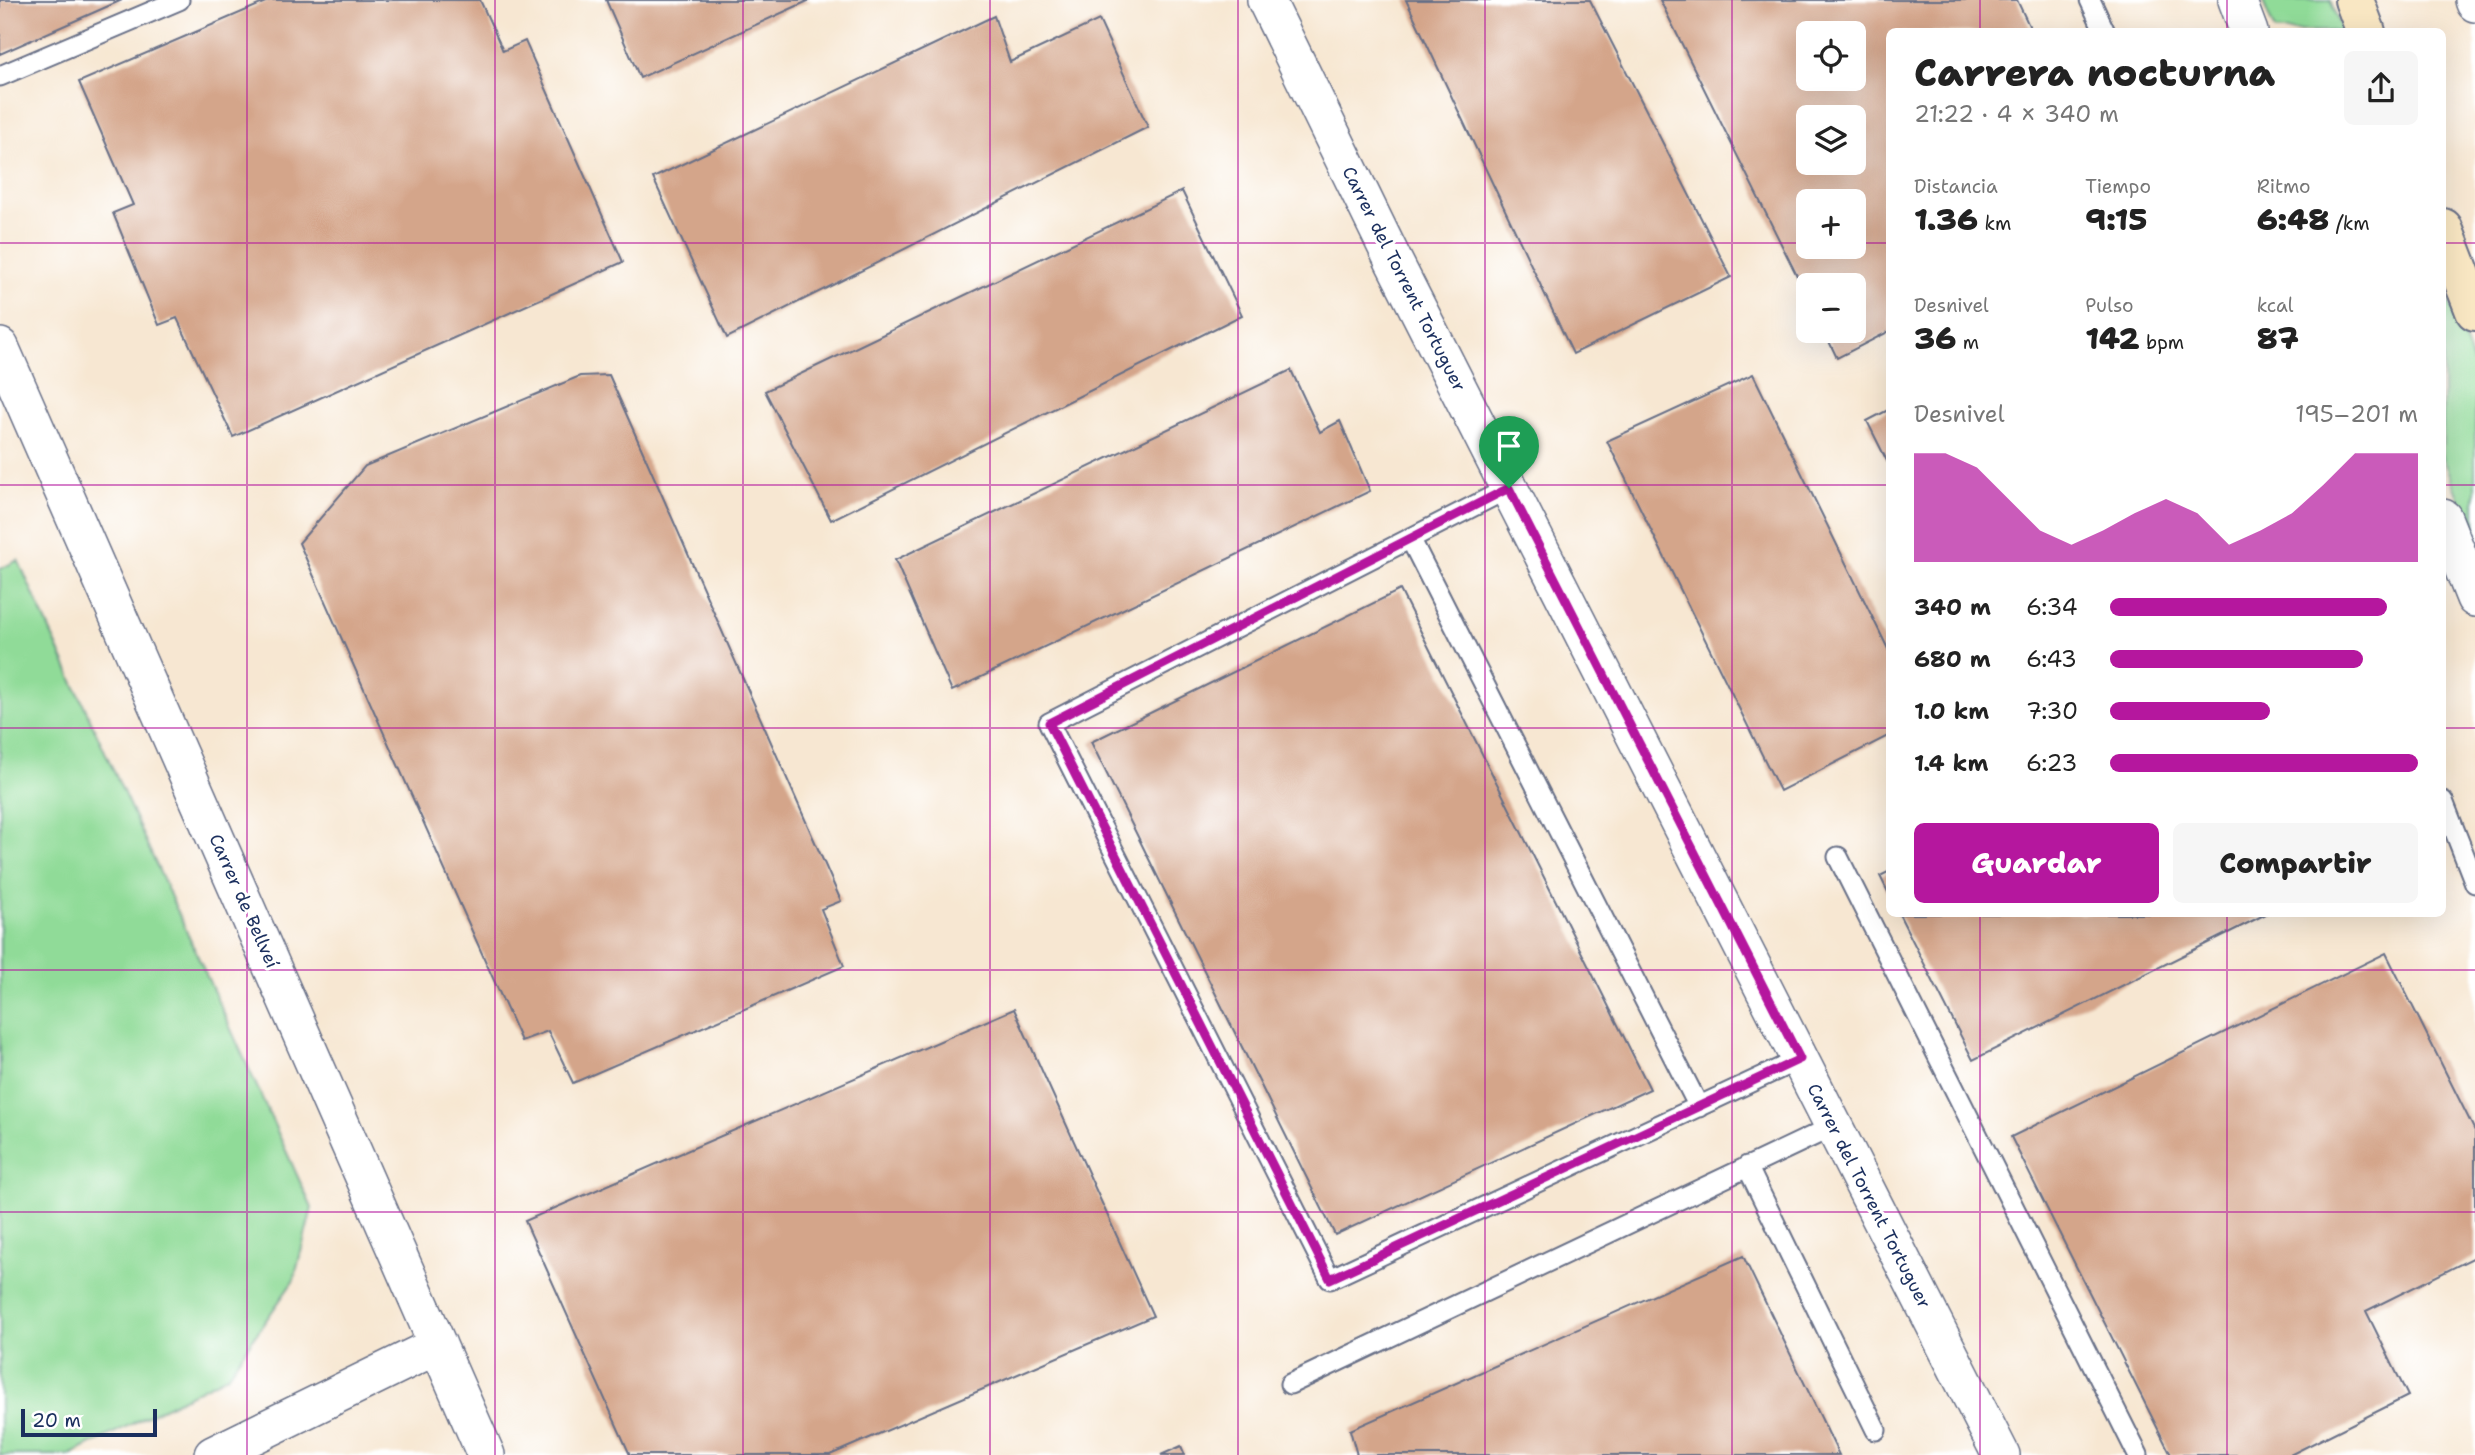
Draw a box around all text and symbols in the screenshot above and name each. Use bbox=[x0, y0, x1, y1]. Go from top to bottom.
map controls bbox=[1796, 21, 1866, 343]
button: locate bbox=[1796, 21, 1866, 91]
text: Carrera nocturna bbox=[1914, 47, 2275, 98]
button: share bbox=[2344, 51, 2418, 125]
text: 21:22 · 4 × 340 m bbox=[1914, 99, 2119, 129]
button: layers bbox=[1796, 105, 1866, 175]
street label: Carrer del Torrent Tortuguer bbox=[1337, 162, 1471, 396]
text: Distancia bbox=[1914, 174, 1998, 199]
text: Tiempo bbox=[2085, 174, 2151, 199]
text: Ritmo bbox=[2257, 174, 2311, 199]
button: + bbox=[1796, 189, 1866, 259]
text: 1.36 bbox=[1914, 199, 1978, 240]
text: 9:15 bbox=[2085, 199, 2147, 240]
text: 6:48 bbox=[2257, 199, 2329, 240]
text: km bbox=[1978, 211, 2011, 236]
text: /km bbox=[2329, 211, 2370, 236]
button: − bbox=[1796, 273, 1866, 343]
text: Desnivel bbox=[1914, 293, 1989, 318]
text: Pulso bbox=[2085, 293, 2134, 318]
text: kcal bbox=[2257, 293, 2294, 318]
text: 36 bbox=[1914, 318, 1956, 359]
text: 142 bbox=[2085, 318, 2139, 359]
text: 87 bbox=[2257, 318, 2299, 359]
text: m bbox=[1956, 330, 1979, 355]
text: bpm bbox=[2139, 330, 2184, 355]
text: Desnivel bbox=[1914, 399, 2005, 429]
text: 195–201 m bbox=[2295, 399, 2418, 429]
pin bbox=[1479, 416, 1539, 488]
icon: arrive bbox=[1490, 427, 1528, 465]
text: 340 m bbox=[1914, 592, 1991, 622]
text: 6:34 bbox=[2026, 592, 2078, 622]
text: 680 m bbox=[1914, 644, 1991, 674]
text: 6:43 bbox=[2026, 644, 2077, 674]
text: 1.0 km bbox=[1914, 696, 1989, 726]
text: 7:30 bbox=[2026, 696, 2078, 726]
text: 1.4 km bbox=[1914, 748, 1988, 778]
text: 6:23 bbox=[2026, 748, 2077, 778]
button: Guardar bbox=[1914, 823, 2159, 903]
button: Compartir bbox=[2173, 823, 2418, 903]
street label: Carrer de Bellveí bbox=[204, 830, 284, 972]
street label: Carrer del Torrent Tortuguer bbox=[1802, 1079, 1936, 1313]
scale bar bbox=[21, 1406, 158, 1438]
text: 20 m bbox=[32, 1408, 81, 1433]

